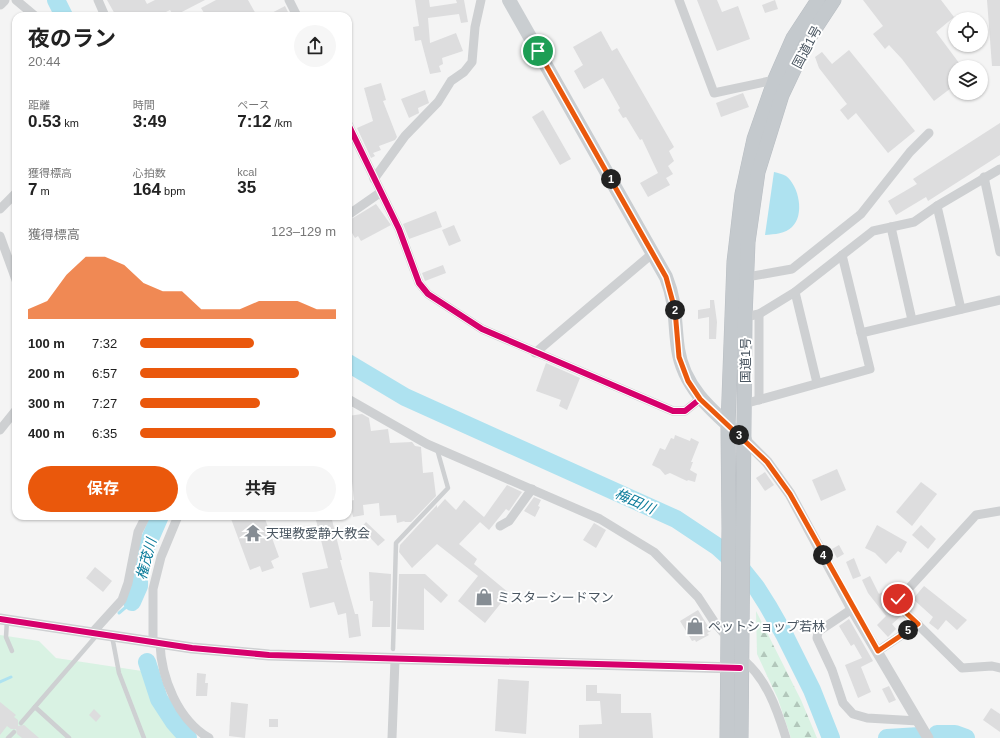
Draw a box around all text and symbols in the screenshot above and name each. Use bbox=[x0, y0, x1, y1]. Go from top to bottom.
map controls bbox=[948, 12, 988, 100]
button: locate bbox=[948, 12, 988, 52]
street label: 国道1号 bbox=[790, 23, 824, 71]
button: share bbox=[294, 25, 336, 67]
text: 夜のラン bbox=[28, 26, 116, 51]
pin bbox=[521, 34, 555, 68]
icon: arrive bbox=[527, 40, 549, 62]
text: 20:44 bbox=[28, 54, 61, 69]
button: layers bbox=[948, 60, 988, 100]
text: 距離 bbox=[28, 99, 50, 111]
text: 時間 bbox=[133, 99, 155, 111]
text: ペース bbox=[237, 99, 270, 111]
text: 0.53 bbox=[28, 112, 61, 131]
text: 3:49 bbox=[133, 112, 167, 131]
text: 7:12 bbox=[237, 112, 271, 131]
text: km bbox=[61, 117, 79, 129]
text: /km bbox=[271, 117, 292, 129]
text: kcal bbox=[237, 166, 257, 178]
text: 獲得標高 bbox=[28, 167, 72, 179]
text: 心拍数 bbox=[133, 167, 166, 179]
pin: 1 bbox=[601, 169, 621, 189]
text: 1 bbox=[608, 173, 614, 185]
text: 35 bbox=[237, 178, 256, 197]
text: 7 bbox=[28, 180, 37, 199]
text: 164 bbox=[133, 180, 161, 199]
text: m bbox=[37, 185, 50, 197]
text: bpm bbox=[161, 185, 186, 197]
text: 123–129 m bbox=[271, 224, 336, 239]
text: 獲得標高 bbox=[28, 227, 80, 242]
pin: 2 bbox=[665, 300, 685, 320]
text: 2 bbox=[672, 304, 678, 316]
text: 100 m bbox=[28, 336, 65, 351]
text: 7:32 bbox=[92, 336, 117, 351]
street label: 国道1号 bbox=[738, 337, 753, 383]
text: 200 m bbox=[28, 366, 65, 381]
text: 6:57 bbox=[92, 366, 117, 381]
text: 300 m bbox=[28, 396, 65, 411]
text: 7:27 bbox=[92, 396, 117, 411]
pin: 3 bbox=[729, 425, 749, 445]
text: 400 m bbox=[28, 426, 65, 441]
text: 6:35 bbox=[92, 426, 117, 441]
text: 3 bbox=[736, 429, 742, 441]
button: 保存 bbox=[28, 466, 178, 512]
button: 共有 bbox=[186, 466, 336, 512]
water label: 梅田川 bbox=[613, 485, 659, 518]
temple icon: 天理教愛静大教会 bbox=[243, 523, 263, 543]
place label: 天理教愛静大教会 bbox=[266, 526, 370, 541]
water label: 権茂川 bbox=[133, 535, 160, 581]
pin: 4 bbox=[813, 545, 833, 565]
text: 4 bbox=[820, 549, 826, 561]
pin bbox=[881, 582, 915, 616]
shop icon: ミスターシードマン bbox=[474, 587, 494, 607]
icon: check bbox=[887, 588, 909, 610]
place label: ミスターシードマン bbox=[497, 590, 614, 605]
shop icon: ペットショップ若林 bbox=[685, 616, 705, 636]
place label: ペットショップ若林 bbox=[708, 619, 825, 634]
pin: 5 bbox=[898, 620, 918, 640]
text: 5 bbox=[905, 624, 911, 636]

